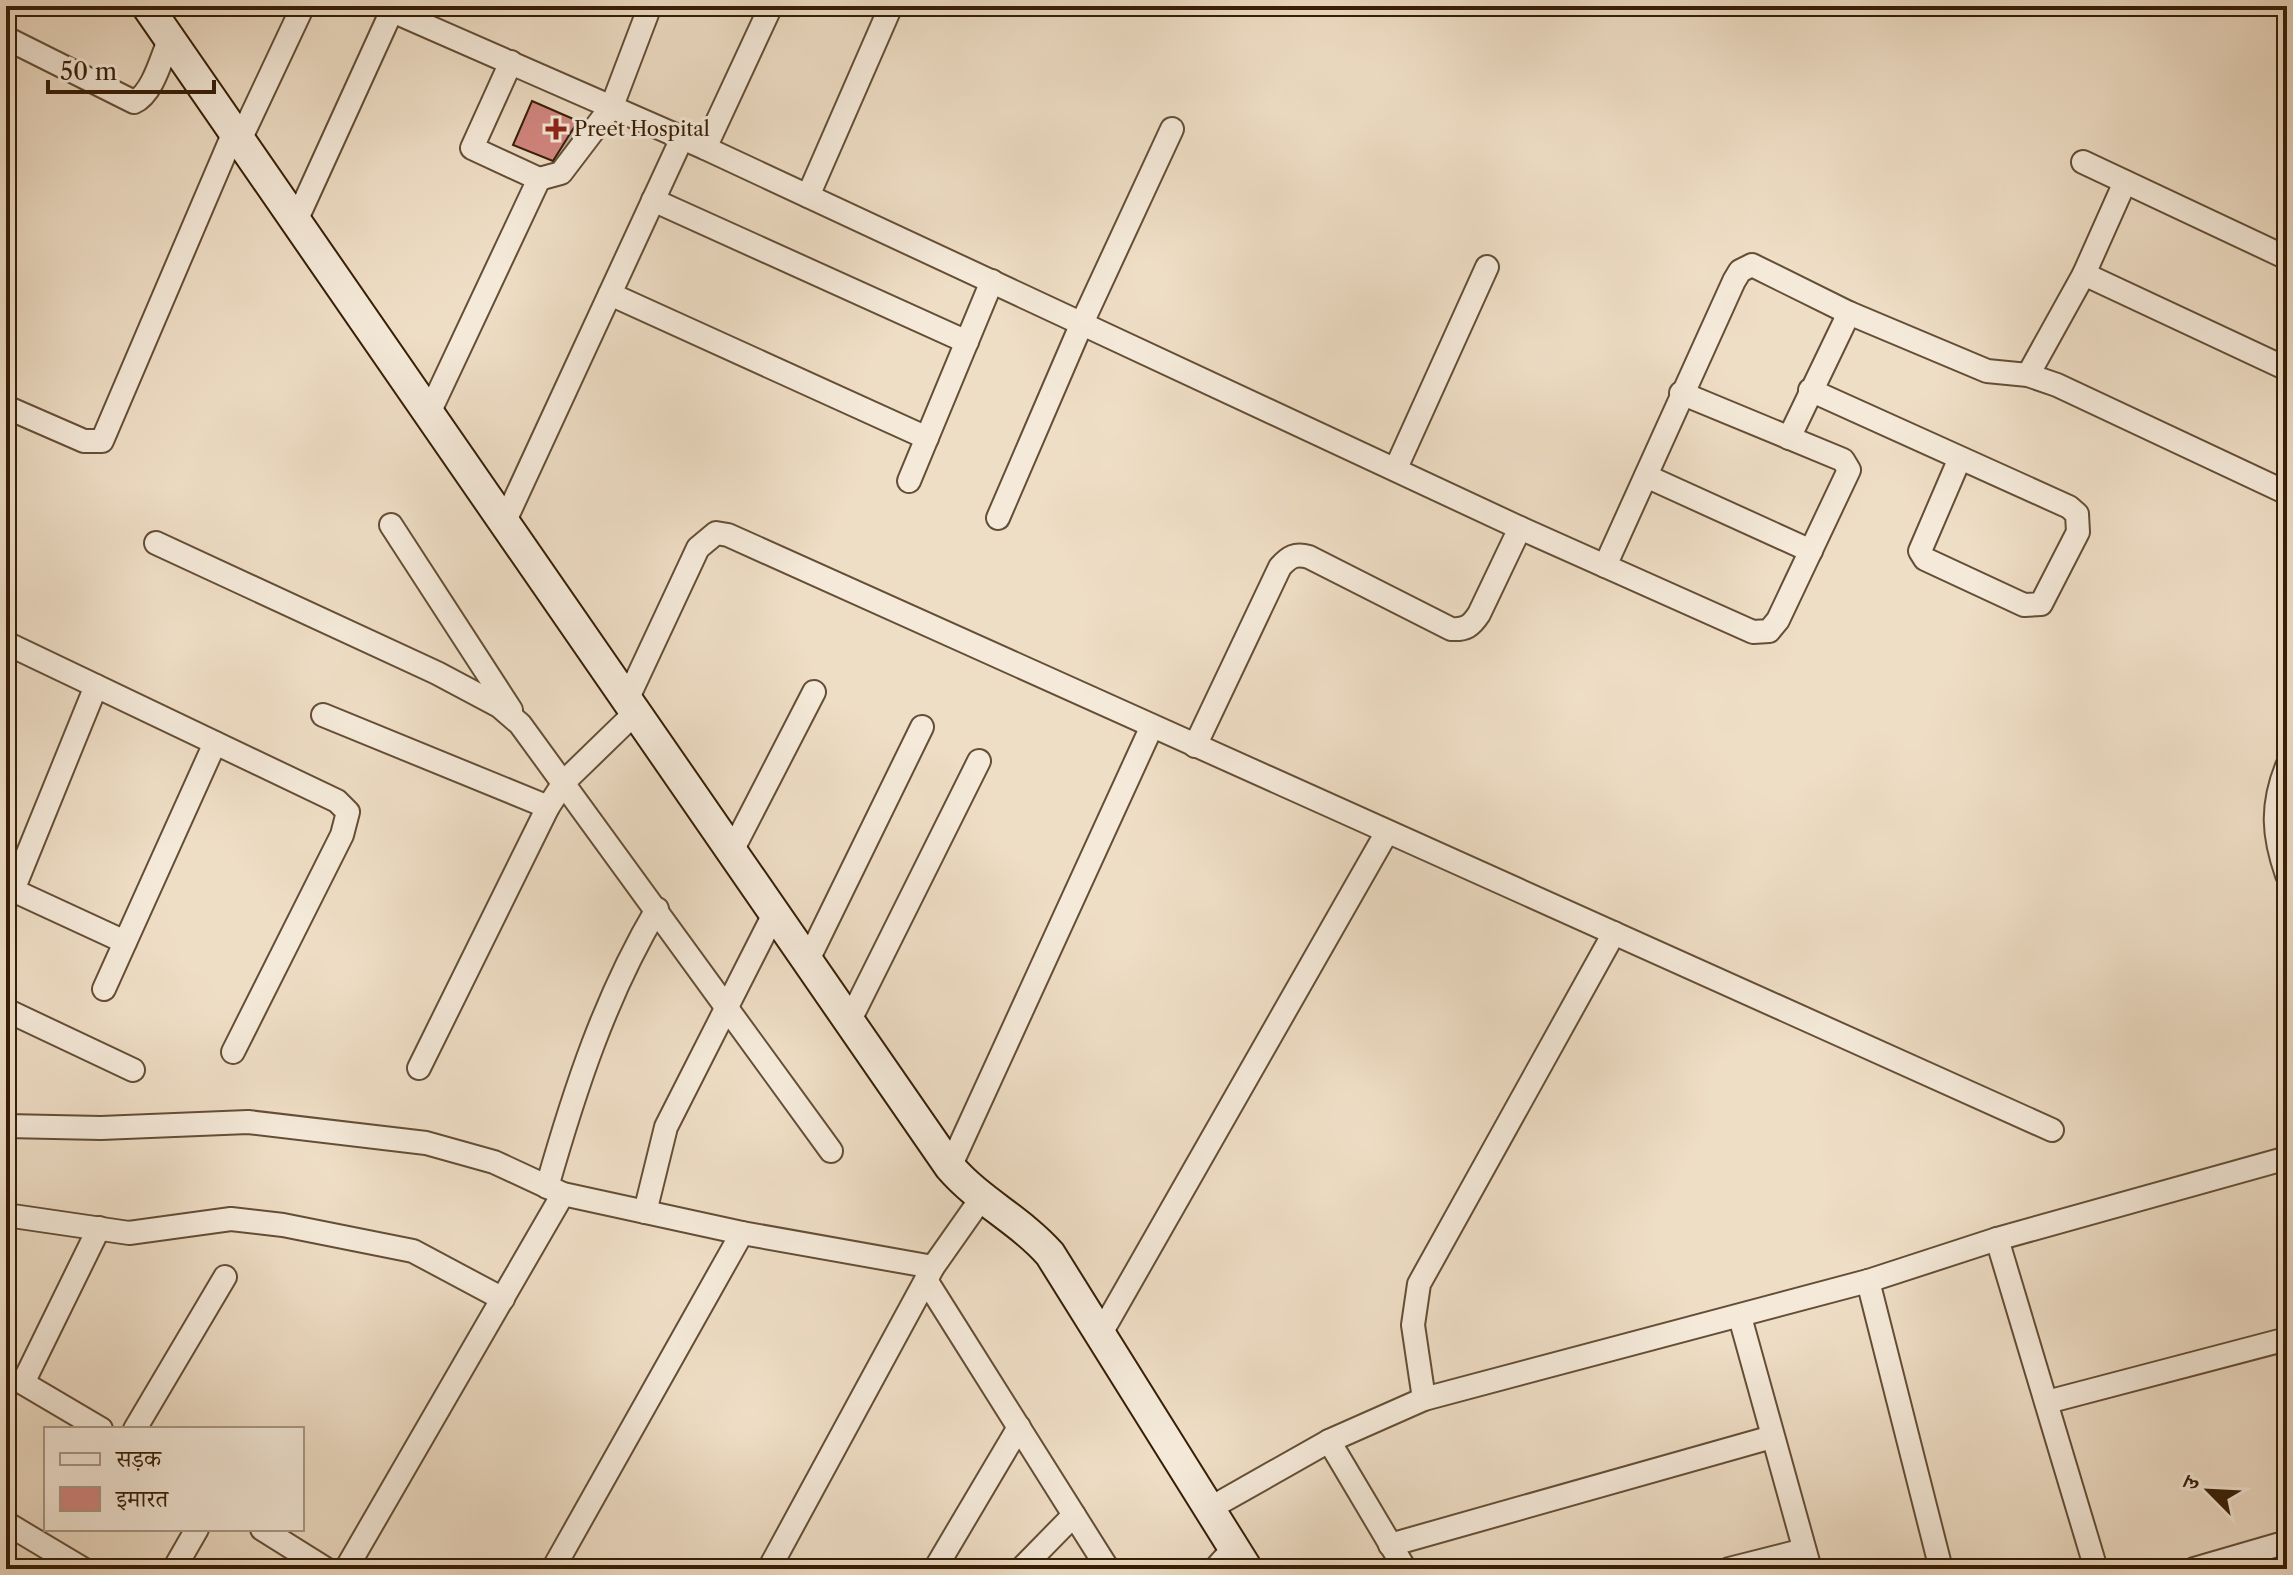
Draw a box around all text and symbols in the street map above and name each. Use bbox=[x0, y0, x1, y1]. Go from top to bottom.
scale bar bbox=[48, 44, 214, 94]
text: 50 m bbox=[60, 57, 117, 86]
place label: Preet Hospital bbox=[574, 117, 710, 141]
marker: Preet Hospital bbox=[545, 118, 567, 140]
legend bbox=[44, 1427, 304, 1531]
text: सड़क bbox=[115, 1444, 163, 1473]
north arrow bbox=[2169, 1451, 2249, 1531]
text: उ bbox=[2176, 1471, 2207, 1496]
text: इमारत bbox=[115, 1484, 169, 1513]

